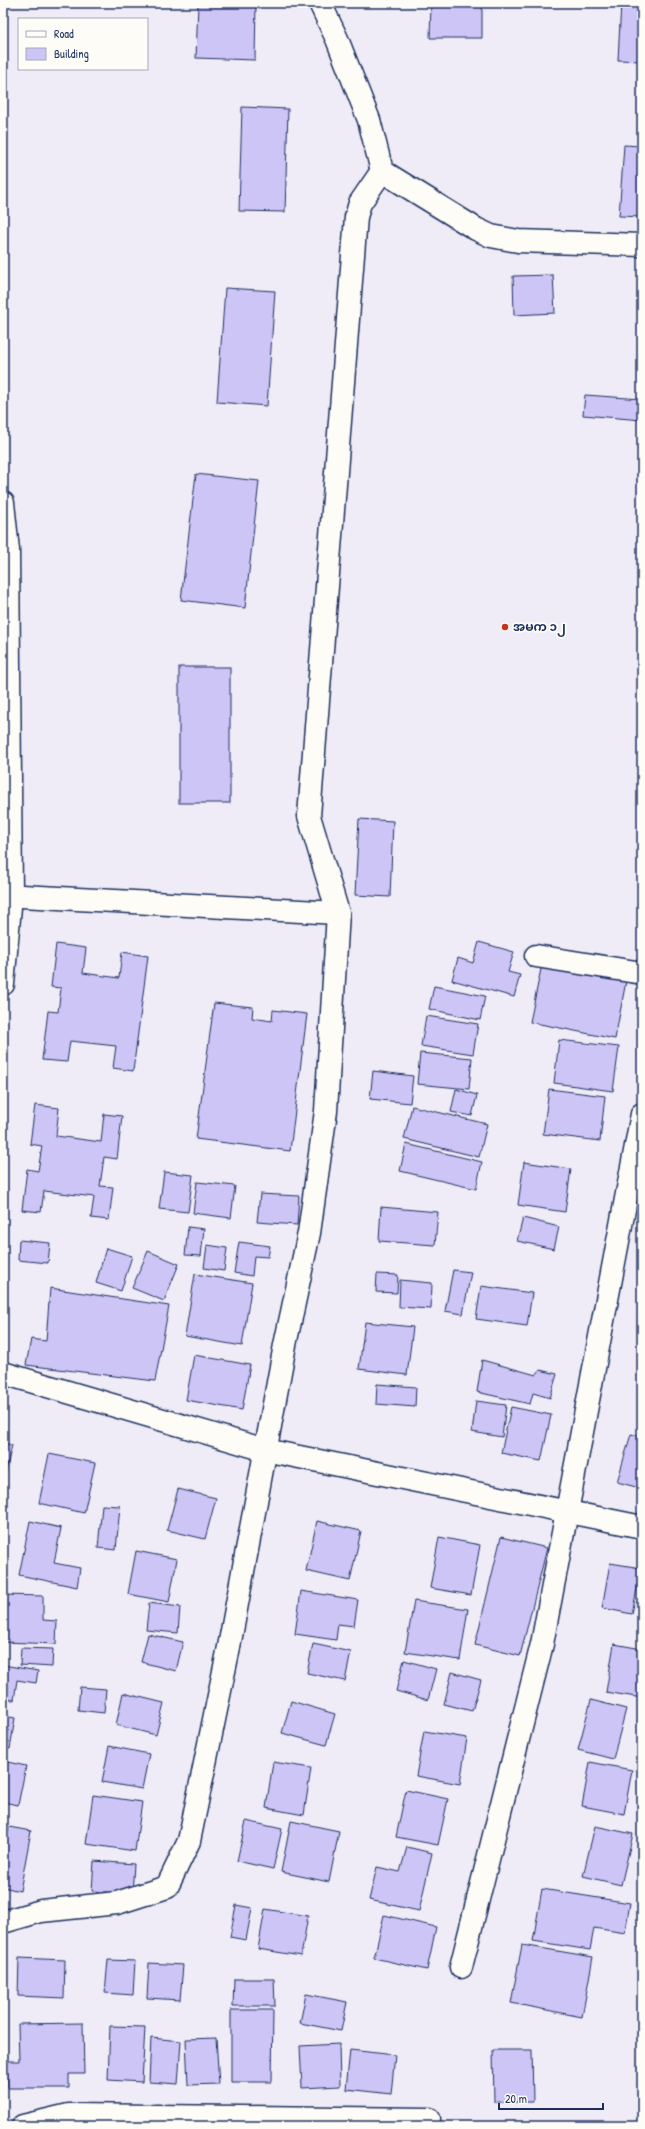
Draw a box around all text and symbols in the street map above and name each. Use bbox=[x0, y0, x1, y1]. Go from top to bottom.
legend bbox=[18, 18, 148, 70]
text: Road bbox=[54, 25, 74, 42]
text: Building bbox=[54, 45, 89, 62]
place label: အမက ၁၂ bbox=[513, 618, 566, 637]
marker: အမက ၁၂ bbox=[500, 622, 510, 632]
scale bar bbox=[499, 2085, 603, 2111]
text: 20 m bbox=[505, 2090, 527, 2107]

